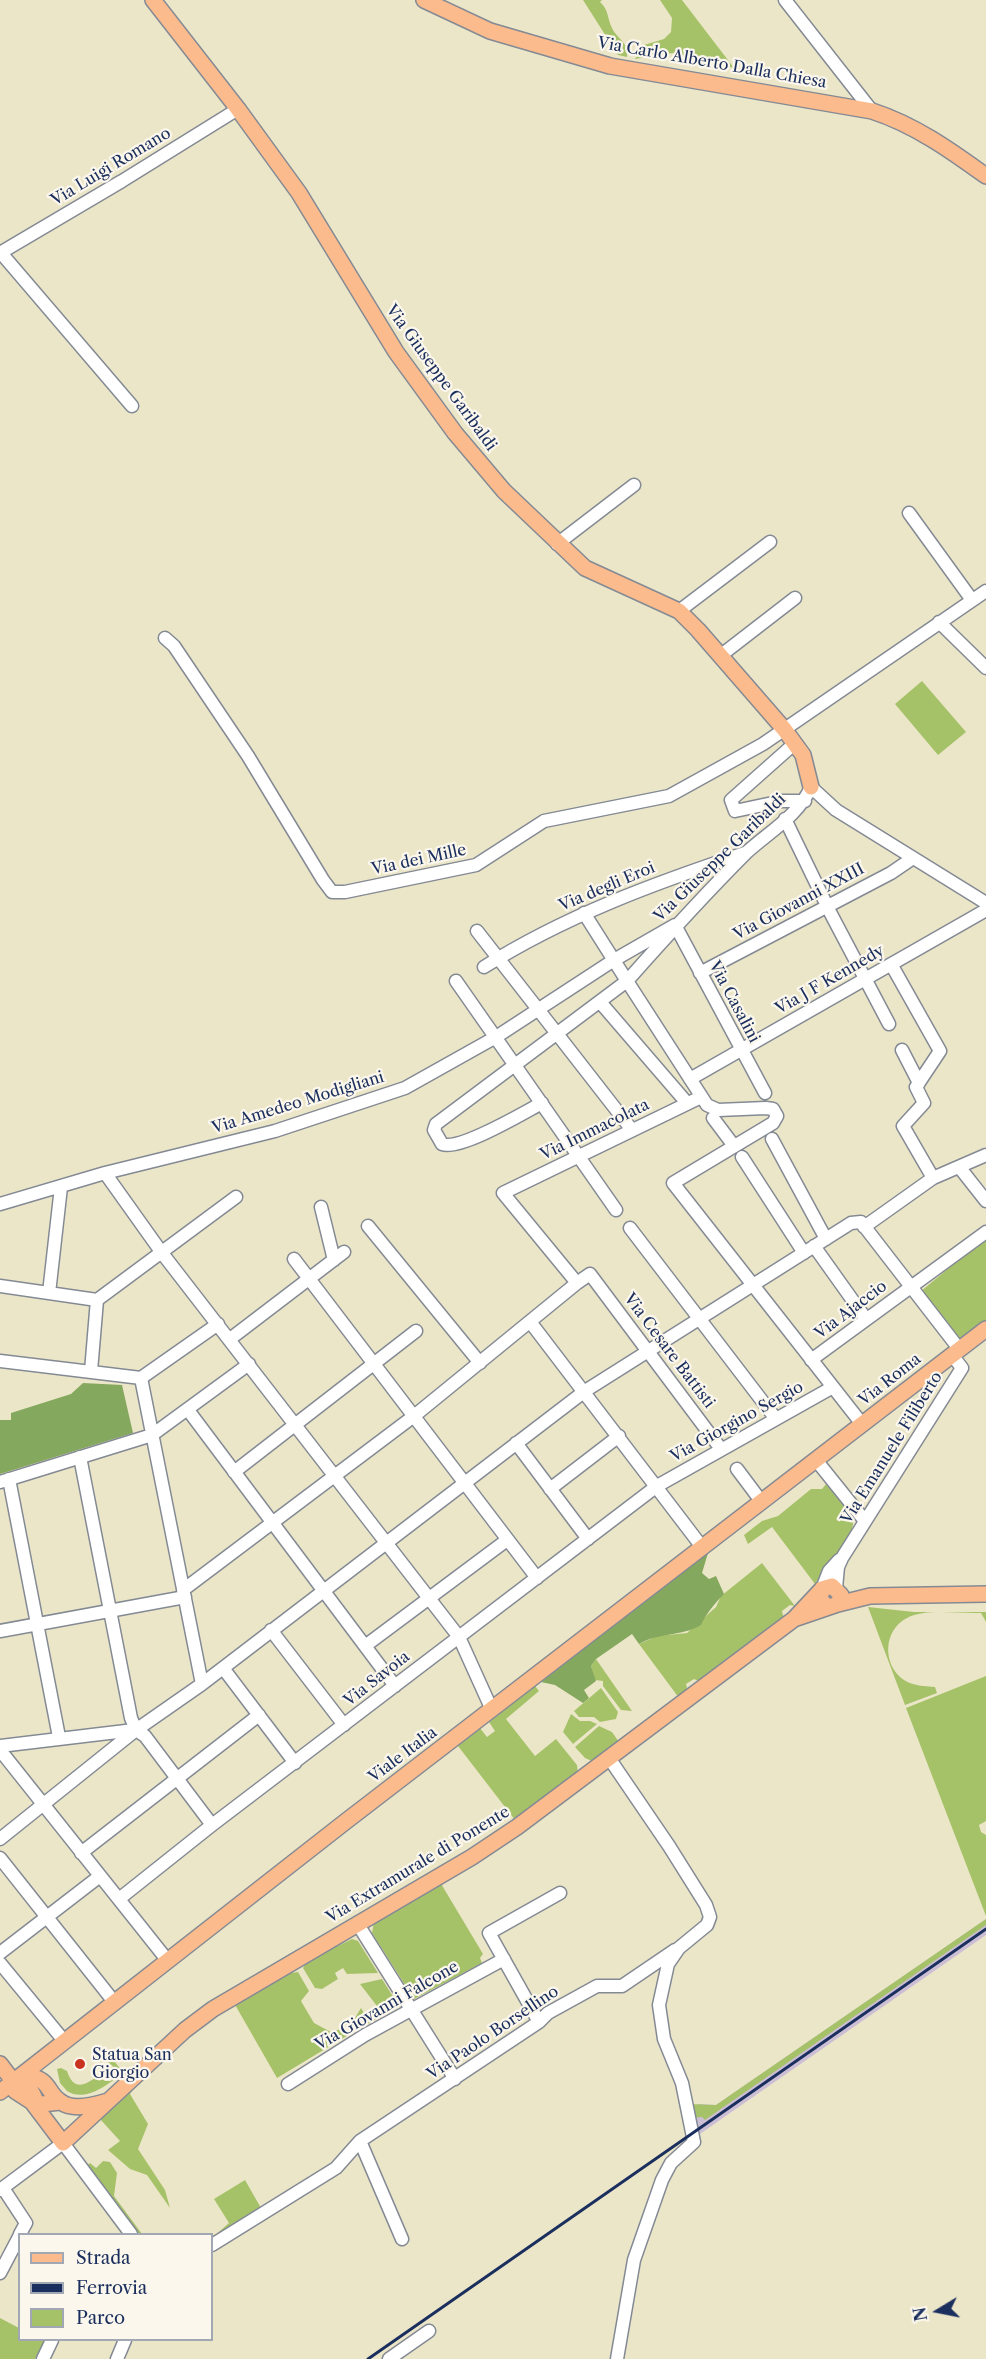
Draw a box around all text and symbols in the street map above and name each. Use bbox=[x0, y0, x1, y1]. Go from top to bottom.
street label: Via Carlo Alberto Dalla Chiesa bbox=[596, 33, 828, 93]
street label: Via Luigi Romano bbox=[48, 124, 174, 210]
street label: Via Giuseppe Garibaldi bbox=[382, 301, 500, 455]
street label: Via Giuseppe Garibaldi bbox=[650, 790, 790, 926]
street label: Via dei Mille bbox=[370, 841, 468, 879]
street label: Via degli Eroi bbox=[556, 858, 658, 916]
street label: Via Giovanni XXIII bbox=[730, 859, 868, 945]
street label: Via J F Kennedy bbox=[772, 941, 888, 1019]
street label: Via Casalini bbox=[704, 958, 764, 1046]
street label: Via Amedeo Modigliani bbox=[210, 1068, 386, 1138]
street label: Via Immacolata bbox=[537, 1095, 653, 1165]
street label: Via Ajaccio bbox=[811, 1277, 891, 1343]
street label: Via Cesare Battisti bbox=[620, 1290, 718, 1412]
street label: Via Roma bbox=[855, 1350, 925, 1410]
street label: Via Emanuele Filiberto bbox=[837, 1368, 947, 1528]
street label: Via Giorgino Sergio bbox=[667, 1377, 807, 1467]
street label: Via Savoia bbox=[340, 1647, 414, 1711]
street label: Viale Italia bbox=[365, 1723, 441, 1787]
street label: Via Extramurale di Ponente bbox=[323, 1803, 513, 1927]
street label: Via Giovanni Falcone bbox=[312, 1957, 462, 2055]
street label: Via Paolo Borsellino bbox=[424, 1982, 562, 2084]
place label: Statua San Giorgio bbox=[92, 2045, 172, 2083]
marker: Statua San Giorgio bbox=[73, 2057, 87, 2071]
legend bbox=[18, 2233, 213, 2341]
text: Strada bbox=[76, 2247, 131, 2269]
text: Ferrovia bbox=[76, 2277, 147, 2299]
north arrow bbox=[908, 2281, 968, 2341]
text: N bbox=[909, 2306, 931, 2323]
text: Parco bbox=[76, 2307, 125, 2329]

